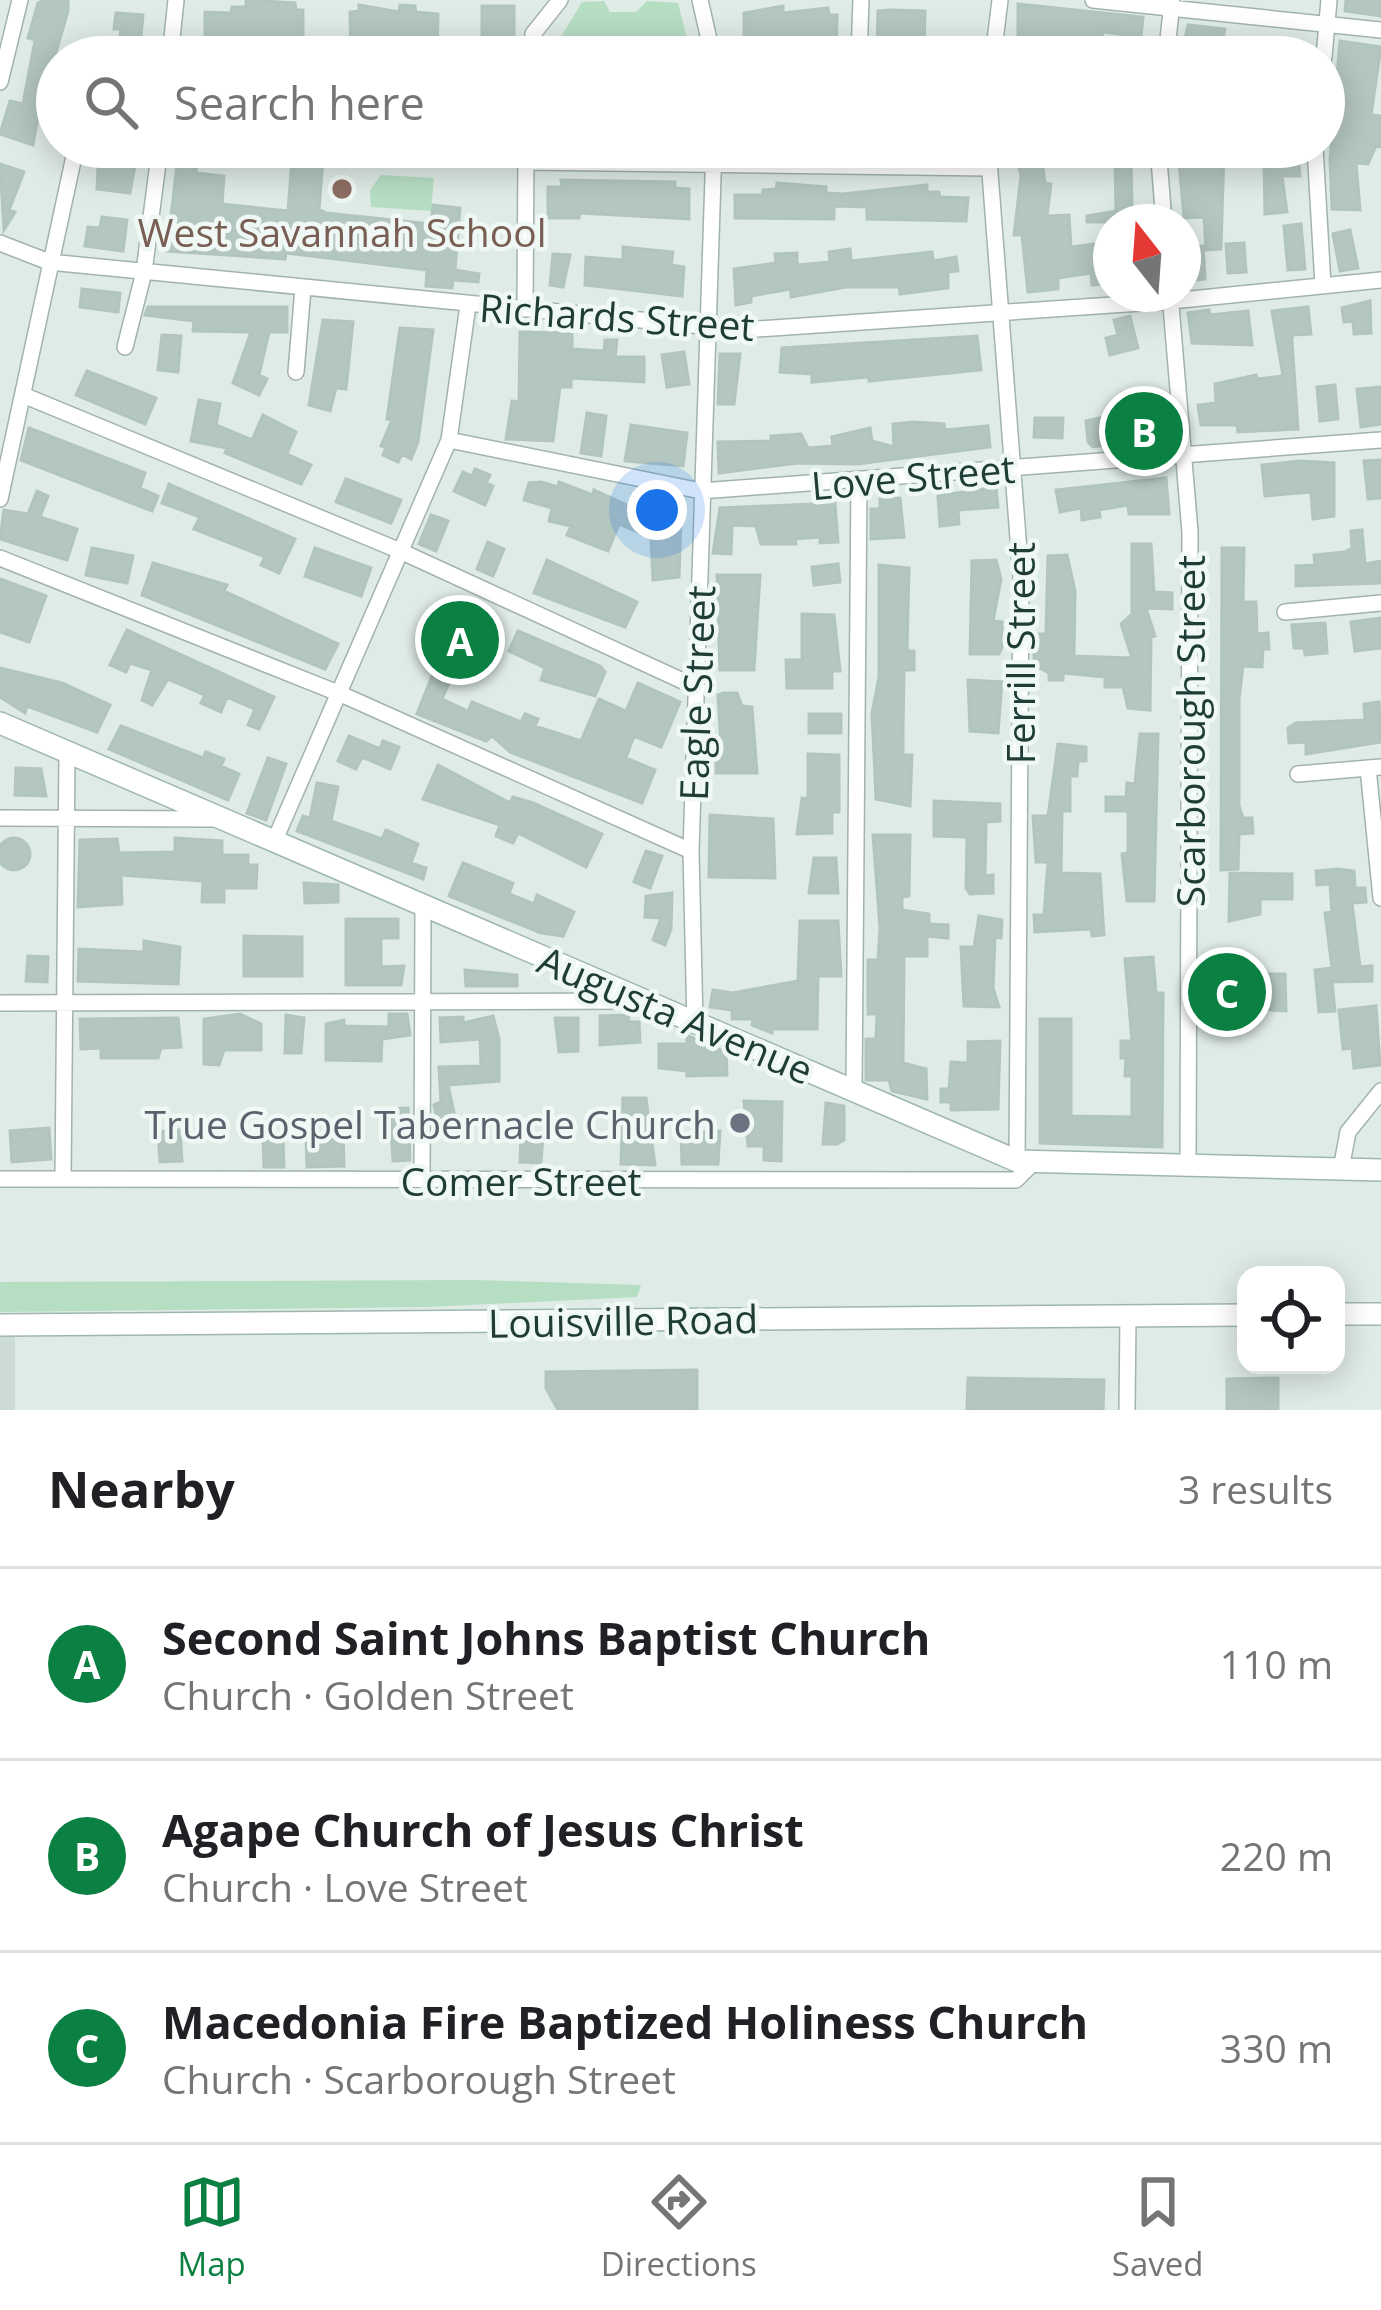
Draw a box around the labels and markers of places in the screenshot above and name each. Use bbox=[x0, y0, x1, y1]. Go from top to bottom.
marker: West Savannah School bbox=[329, 176, 355, 202]
place label: West Savannah School bbox=[137, 205, 547, 258]
pin: B bbox=[1105, 386, 1183, 476]
pin: A bbox=[421, 595, 499, 685]
pin: C bbox=[1188, 947, 1266, 1037]
place label: True Gospel Tabernacle Church bbox=[145, 1097, 716, 1150]
marker: True Gospel Tabernacle Church bbox=[727, 1110, 753, 1136]

